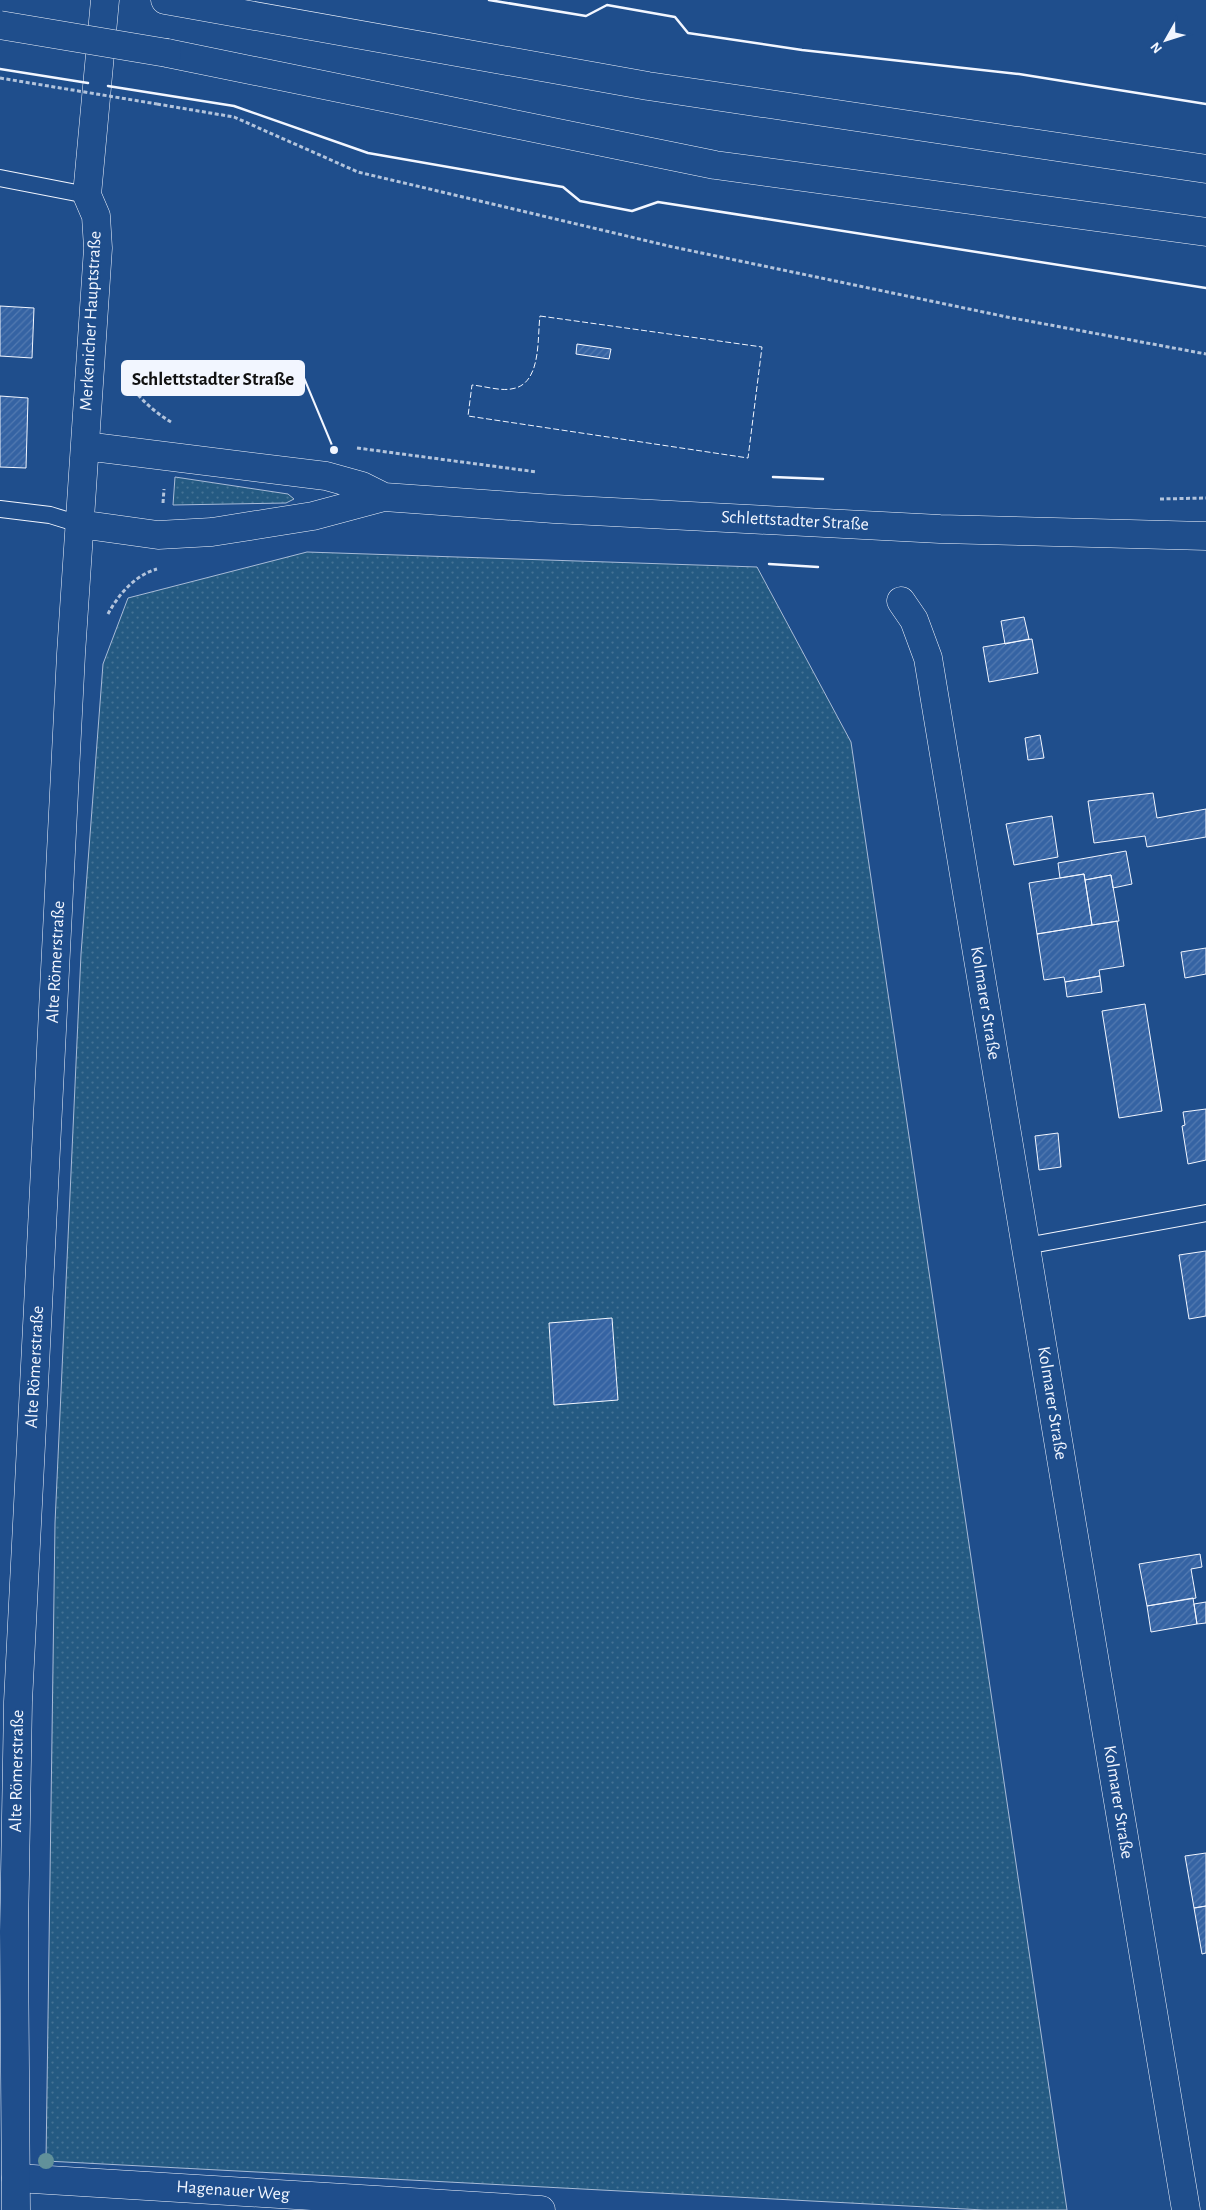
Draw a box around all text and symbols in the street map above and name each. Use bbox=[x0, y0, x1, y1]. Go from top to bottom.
north arrow bbox=[1141, 15, 1191, 65]
text: N bbox=[1148, 39, 1165, 56]
street label: Merkenicher Hauptstraße bbox=[77, 231, 105, 411]
callout: Schlettstadter Straße bbox=[122, 361, 304, 395]
text: Schlettstadter Straße bbox=[132, 370, 294, 389]
street label: Schlettstadter Straße bbox=[721, 508, 869, 534]
street label: Alte Römerstraße bbox=[44, 900, 68, 1024]
street label: Kolmarer Straße bbox=[967, 945, 1003, 1061]
street label: Alte Römerstraße bbox=[23, 1305, 47, 1429]
street label: Kolmarer Straße bbox=[1034, 1345, 1070, 1461]
street label: Alte Römerstraße bbox=[7, 1709, 27, 1833]
street label: Kolmarer Straße bbox=[1100, 1744, 1136, 1860]
street label: Hagenauer Weg bbox=[176, 2178, 290, 2204]

